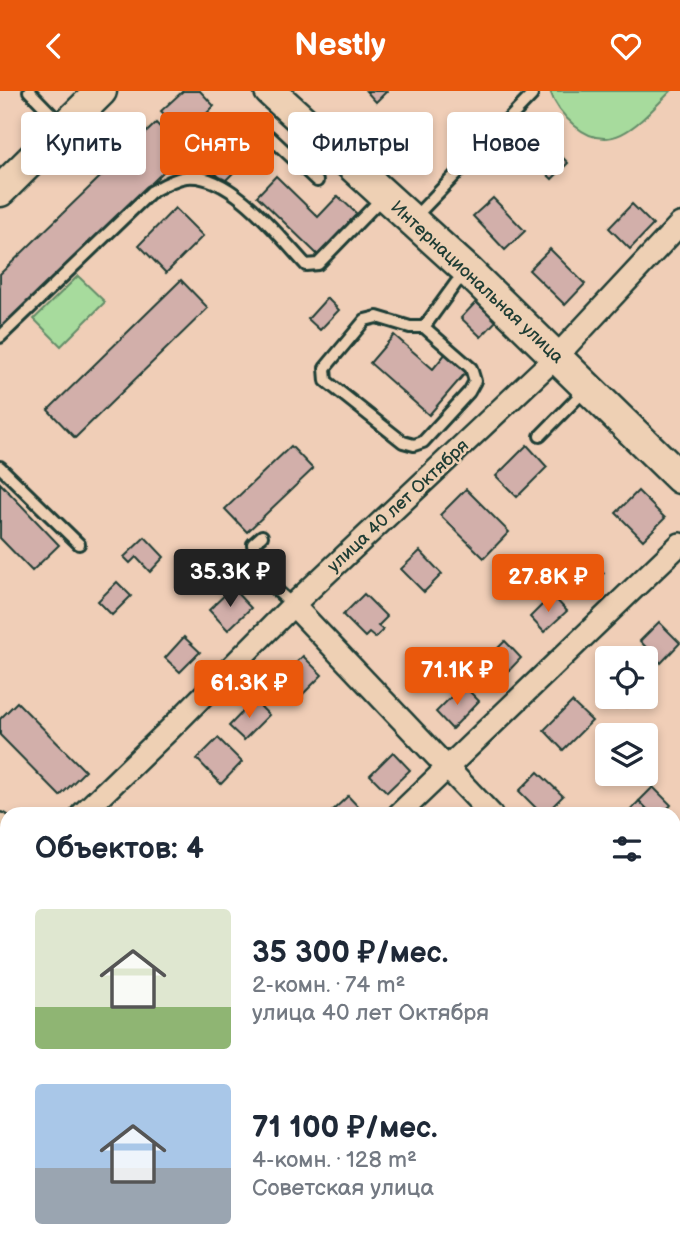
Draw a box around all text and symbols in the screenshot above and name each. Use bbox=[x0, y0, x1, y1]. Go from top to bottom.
text: Nestly bbox=[294, 26, 386, 65]
icon: back bbox=[35, 27, 73, 65]
icon: heart bbox=[607, 27, 645, 65]
chip: Купить bbox=[21, 112, 146, 175]
chip: Снять bbox=[160, 112, 274, 175]
chip: Фильтры bbox=[288, 112, 433, 175]
chip: Новое bbox=[447, 112, 564, 175]
street label: Интернациональная улица bbox=[386, 196, 568, 368]
street label: улица 40 лет Октября bbox=[323, 435, 473, 577]
pin: 35.3K ₽ bbox=[165, 549, 295, 609]
pin: 27.8K ₽ bbox=[483, 554, 613, 614]
text: 35.3K ₽ bbox=[190, 558, 270, 586]
text: 27.8K ₽ bbox=[508, 563, 588, 591]
map controls bbox=[595, 646, 658, 786]
button: locate bbox=[595, 646, 658, 709]
pin: 71.1K ₽ bbox=[392, 647, 522, 707]
text: 71.1K ₽ bbox=[421, 656, 493, 684]
pin: 61.3K ₽ bbox=[184, 661, 314, 720]
text: 61.3K ₽ bbox=[210, 669, 288, 697]
button: layers bbox=[595, 723, 658, 786]
icon: filters bbox=[608, 830, 646, 868]
text: Объектов: 4 bbox=[35, 831, 204, 867]
text: 35 300 ₽/мес. bbox=[252, 935, 448, 971]
icon: home bbox=[91, 937, 175, 1021]
text: 2-комн. · 74 m² bbox=[252, 971, 405, 999]
text: улица 40 лет Октября bbox=[252, 999, 489, 1027]
text: 71 100 ₽/мес. bbox=[252, 1110, 438, 1146]
icon: home bbox=[91, 1112, 175, 1196]
text: 4-комн. · 128 m² bbox=[252, 1146, 417, 1174]
text: Советская улица bbox=[252, 1174, 434, 1202]

